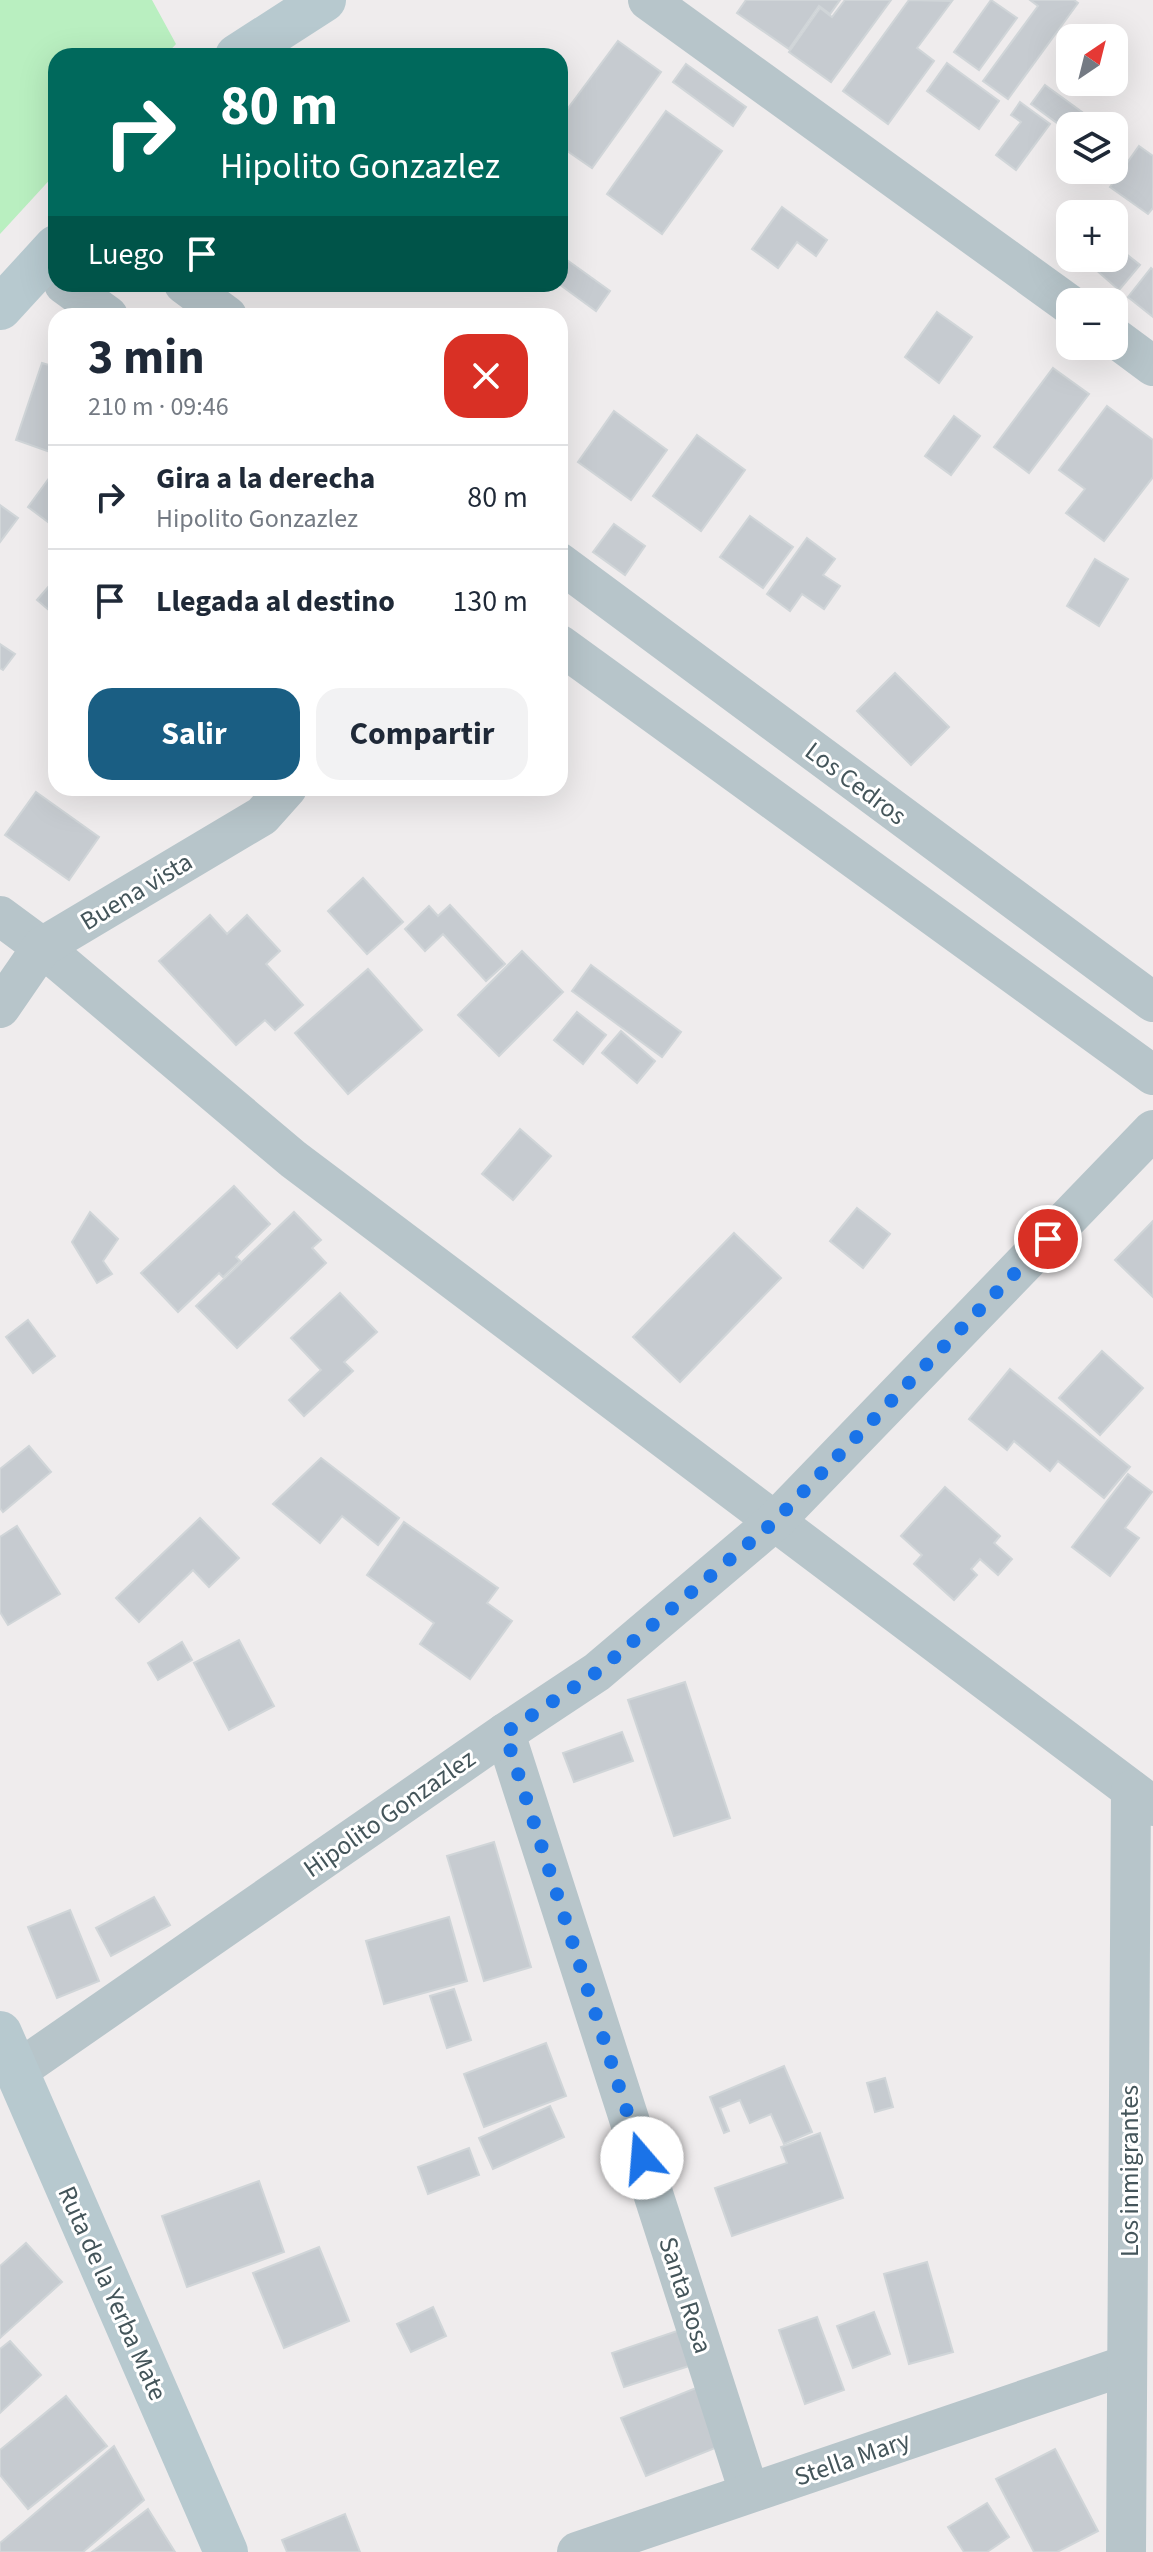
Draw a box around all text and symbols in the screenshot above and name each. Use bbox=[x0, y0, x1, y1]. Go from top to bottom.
north arrow bbox=[1056, 24, 1128, 96]
map controls bbox=[1056, 24, 1128, 360]
text: 80 m bbox=[220, 67, 338, 146]
icon: right bbox=[88, 80, 192, 184]
button: layers bbox=[1056, 112, 1128, 184]
text: Hipolito Gonzazlez bbox=[220, 141, 500, 192]
button: + bbox=[1056, 200, 1128, 272]
icon: arrive bbox=[180, 232, 224, 276]
text: Luego bbox=[88, 233, 164, 276]
button: − bbox=[1056, 288, 1128, 360]
text: 3 min bbox=[88, 324, 205, 392]
button: close bbox=[444, 334, 528, 418]
text: 210 m · 09:46 bbox=[88, 388, 229, 425]
text: Gira a la derecha bbox=[156, 457, 375, 500]
icon: right bbox=[88, 475, 132, 519]
text: 80 m bbox=[467, 476, 528, 519]
text: Hipolito Gonzazlez bbox=[156, 500, 358, 537]
icon: arrive bbox=[88, 579, 132, 623]
text: Llegada al destino bbox=[156, 580, 395, 623]
text: 130 m bbox=[452, 580, 528, 623]
button: Salir bbox=[88, 688, 300, 780]
button: Compartir bbox=[316, 688, 528, 780]
street label: Los Cedros bbox=[797, 733, 914, 834]
street label: Buena vista bbox=[73, 843, 199, 940]
pin bbox=[1014, 1205, 1082, 1273]
icon: arrive bbox=[1026, 1217, 1070, 1261]
street label: Hipolito Gonzazlez bbox=[296, 1740, 483, 1887]
street label: Los inmigrantes bbox=[1111, 2085, 1148, 2257]
position arrow bbox=[600, 2116, 684, 2200]
street label: Ruta de la Yerba Mate bbox=[49, 2180, 177, 2406]
street label: Santa Rosa bbox=[649, 2232, 722, 2358]
street label: Stella Mary bbox=[789, 2421, 915, 2495]

